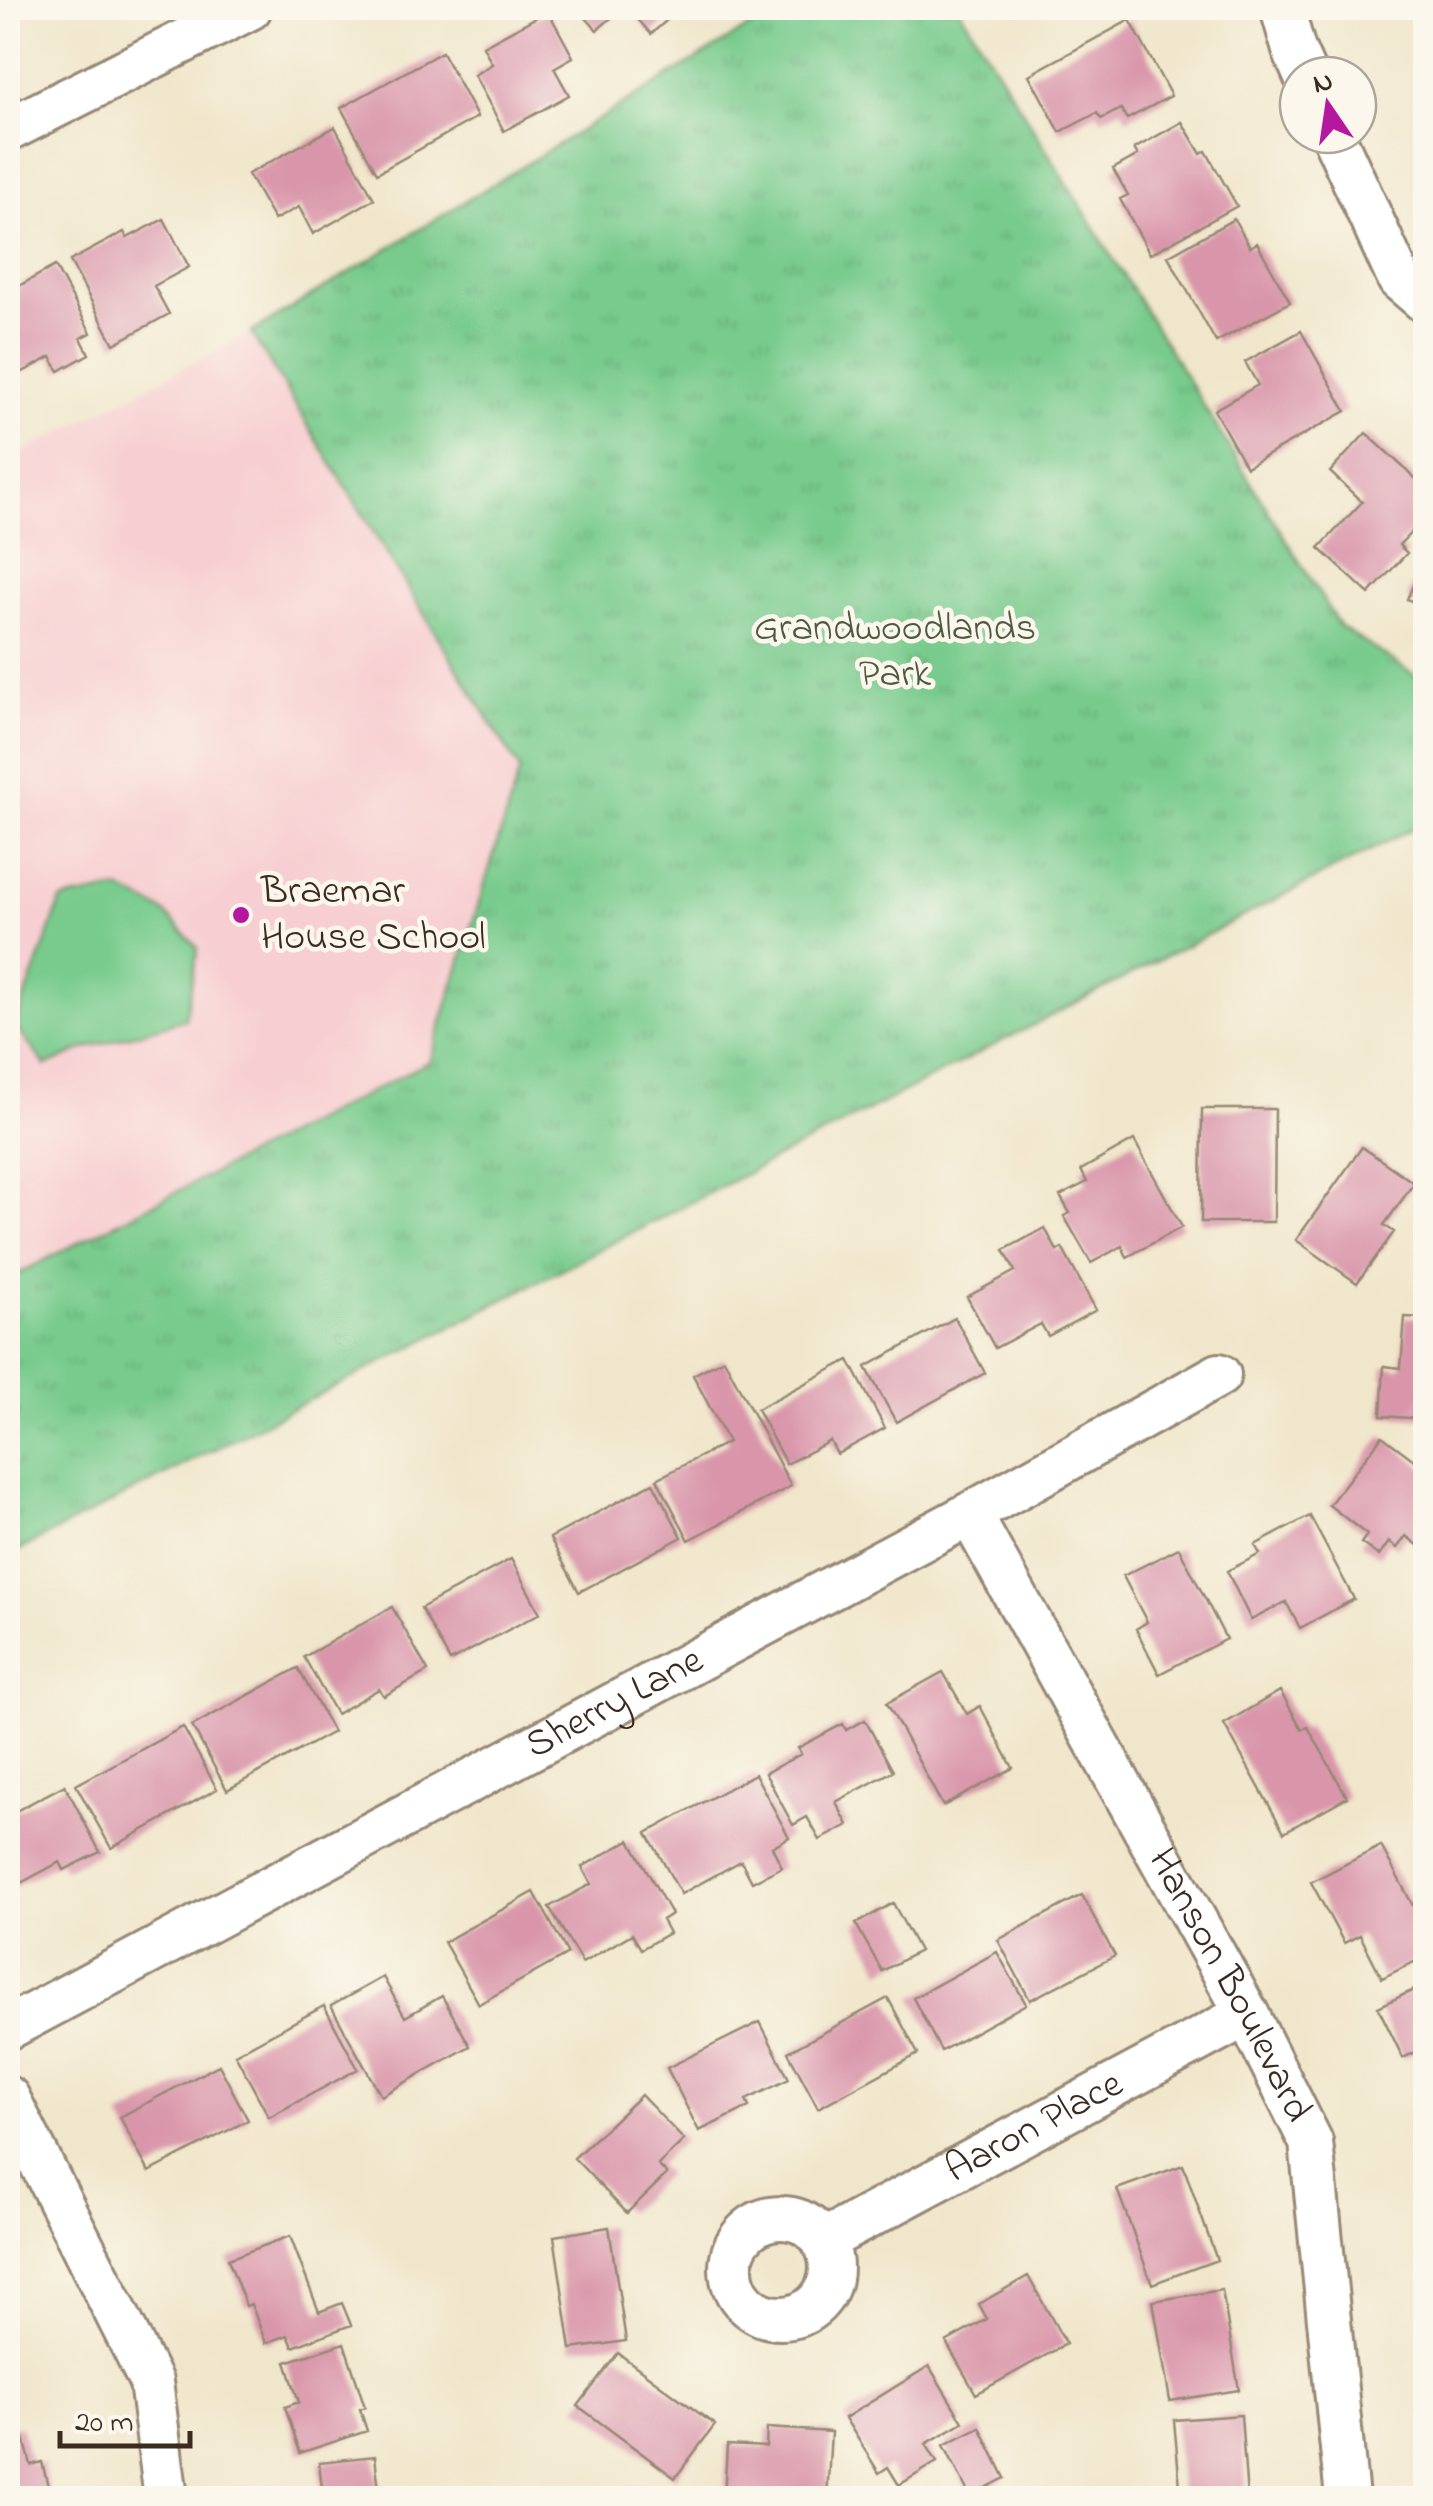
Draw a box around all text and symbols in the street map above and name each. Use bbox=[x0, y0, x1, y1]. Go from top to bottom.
north arrow bbox=[1278, 55, 1378, 155]
text: N bbox=[1309, 62, 1337, 106]
park label: Grandwoodlands Park bbox=[754, 600, 1036, 705]
place label: Braemar House School bbox=[260, 863, 486, 968]
marker: Braemar House School bbox=[230, 904, 252, 926]
street label: Sherry Lane bbox=[515, 1632, 714, 1775]
street label: Hanson Boulevard bbox=[1132, 1838, 1326, 2132]
street label: Aaron Place bbox=[935, 2056, 1134, 2200]
scale bar bbox=[60, 2386, 190, 2448]
text: 20 m bbox=[75, 2402, 134, 2446]

